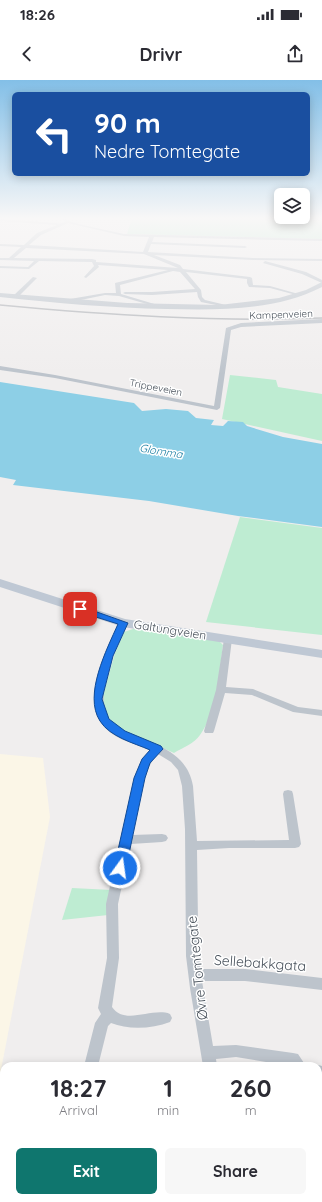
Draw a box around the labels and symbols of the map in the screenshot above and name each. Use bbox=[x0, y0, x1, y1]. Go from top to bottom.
street label: Kampenveien bbox=[249, 307, 313, 322]
street label: Trippeveien bbox=[128, 376, 183, 399]
water label: Glomma bbox=[138, 441, 185, 462]
pin bbox=[63, 592, 97, 626]
street label: Galtungveien bbox=[133, 616, 207, 643]
position arrow bbox=[99, 847, 141, 889]
street label: Øvre Tomtegate bbox=[183, 915, 211, 1021]
street label: Sellebakkgata bbox=[213, 951, 307, 975]

